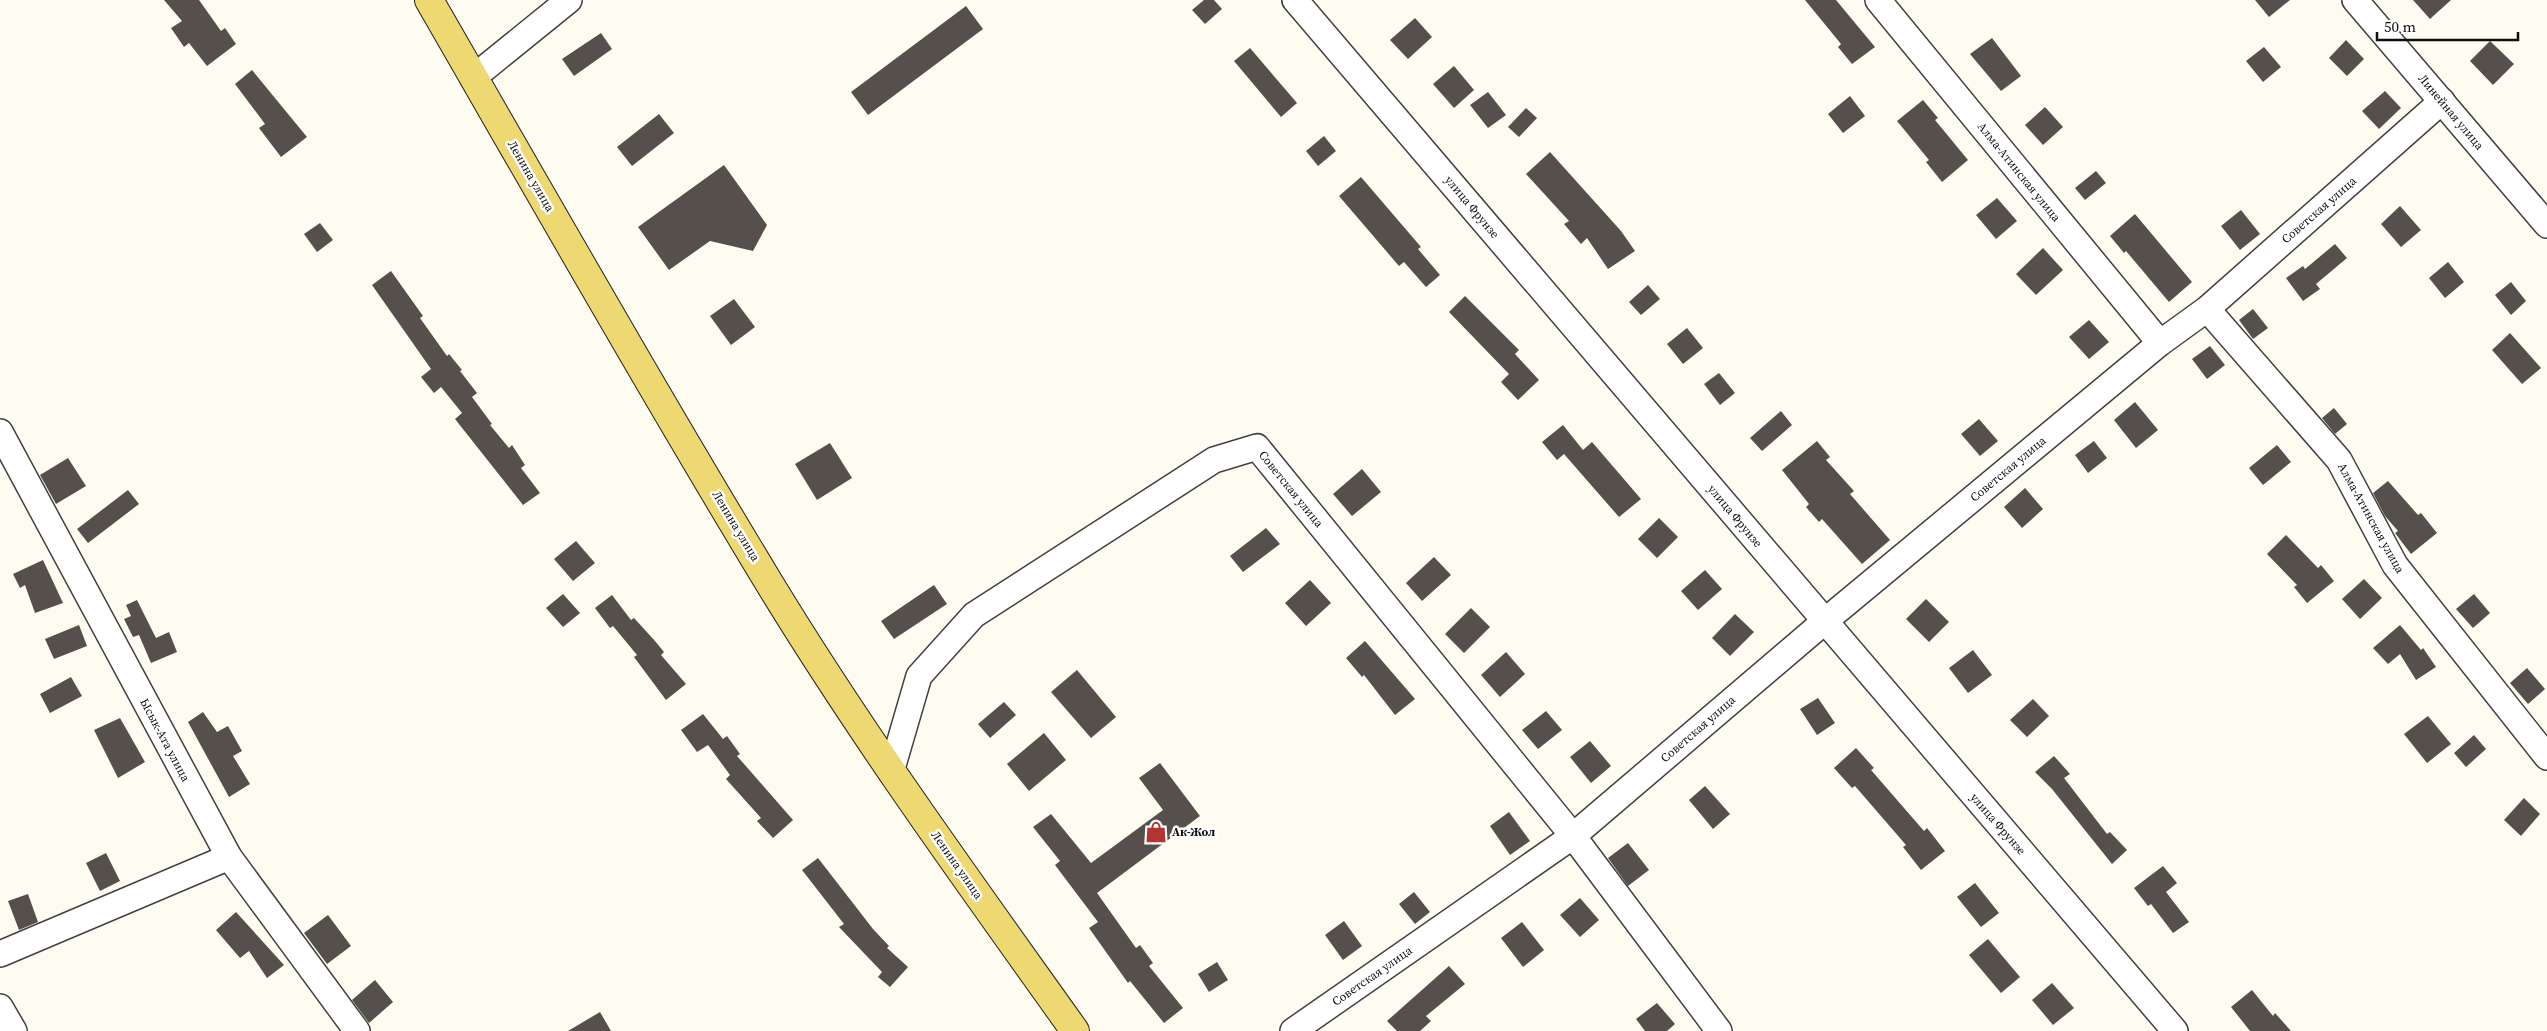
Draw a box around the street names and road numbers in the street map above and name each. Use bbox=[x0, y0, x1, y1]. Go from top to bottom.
street label: Линейная улица bbox=[2415, 71, 2488, 154]
street label: Алма-Атинская улица bbox=[1974, 119, 2065, 226]
street label: Ленина улица bbox=[504, 137, 558, 215]
street label: улица Фрунзе bbox=[1441, 172, 1503, 242]
street label: Советская улица bbox=[2278, 172, 2360, 247]
street label: Советская улица bbox=[1967, 432, 2050, 505]
street label: Советская улица bbox=[1255, 447, 1327, 531]
street label: Алма-Атинская улица bbox=[2334, 460, 2408, 577]
street label: улица Фрунзе bbox=[1704, 481, 1766, 551]
street label: Ленина улица bbox=[709, 488, 764, 565]
street label: Советская улица bbox=[1657, 691, 1739, 766]
street label: Ысык-Ата улица bbox=[136, 696, 194, 785]
street label: улица Фрунзе bbox=[1967, 790, 2029, 858]
street label: Ленина улица bbox=[928, 828, 987, 903]
street label: Советская улица bbox=[1329, 942, 1416, 1010]

